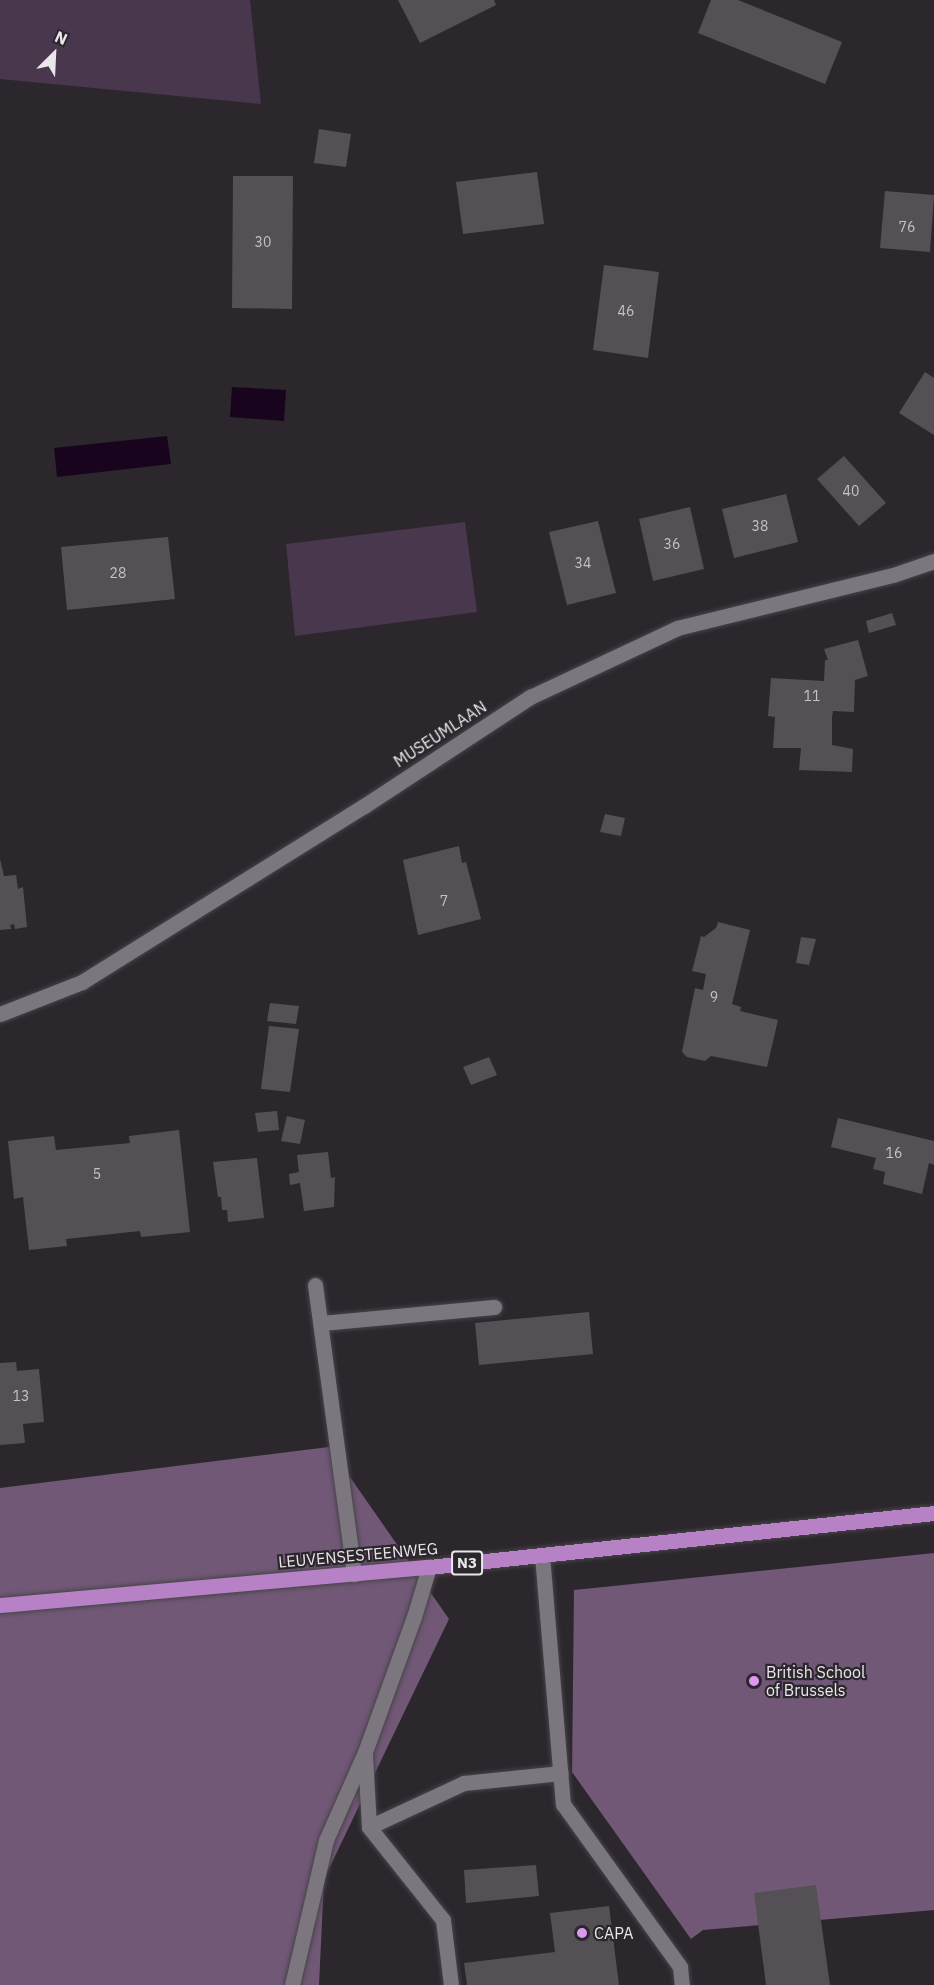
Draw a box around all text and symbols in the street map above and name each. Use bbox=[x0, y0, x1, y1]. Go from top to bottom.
north arrow bbox=[24, 24, 84, 84]
text: N bbox=[52, 26, 71, 49]
house number: 76 bbox=[899, 219, 915, 235]
house number: 30 bbox=[255, 234, 271, 250]
house number: 46 bbox=[618, 303, 634, 319]
house number: 40 bbox=[843, 483, 859, 499]
house number: 38 bbox=[752, 518, 768, 534]
house number: 36 bbox=[664, 536, 680, 552]
house number: 34 bbox=[575, 555, 591, 571]
house number: 28 bbox=[110, 565, 126, 581]
house number: 11 bbox=[804, 688, 820, 704]
street label: MUSEUMLAAN bbox=[390, 697, 490, 771]
house number: 7 bbox=[440, 893, 448, 909]
house number: 9 bbox=[710, 989, 718, 1005]
house number: 16 bbox=[886, 1145, 902, 1161]
house number: 5 bbox=[93, 1166, 101, 1182]
house number: 13 bbox=[13, 1388, 29, 1404]
street label: LEUVENSESTEENWEG bbox=[277, 1538, 439, 1572]
road number: N3 bbox=[450, 1551, 484, 1575]
place label: British School of Brussels bbox=[766, 1662, 865, 1700]
marker: British School of Brussels bbox=[747, 1674, 761, 1688]
place label: CAPA bbox=[594, 1923, 633, 1943]
marker: CAPA bbox=[575, 1926, 589, 1940]

